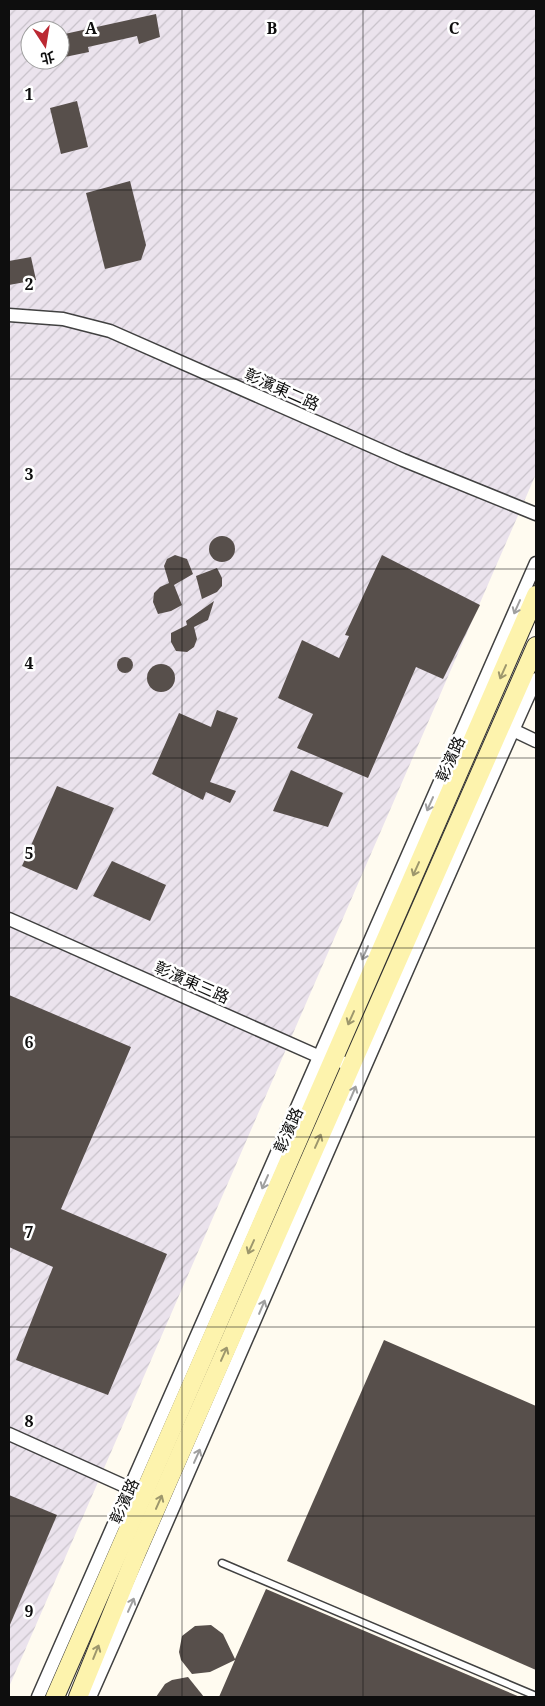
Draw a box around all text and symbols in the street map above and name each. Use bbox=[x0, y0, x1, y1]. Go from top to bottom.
text: A bbox=[85, 17, 98, 39]
text: B bbox=[267, 17, 278, 39]
text: C bbox=[449, 17, 460, 39]
north arrow bbox=[20, 20, 70, 70]
text: 北 bbox=[39, 47, 57, 69]
text: 1 bbox=[24, 83, 34, 105]
text: 2 bbox=[24, 273, 34, 295]
street label: 彰濱東二路 bbox=[241, 363, 323, 415]
text: 3 bbox=[24, 463, 34, 485]
one-way arrow bbox=[511, 599, 521, 614]
text: 4 bbox=[24, 652, 34, 674]
one-way arrow bbox=[497, 664, 507, 679]
street label: 彰濱路 bbox=[430, 733, 470, 785]
one-way arrow bbox=[425, 796, 435, 811]
text: 5 bbox=[24, 842, 34, 864]
one-way arrow bbox=[411, 861, 421, 876]
one-way arrow bbox=[360, 945, 370, 960]
street label: 彰濱東三路 bbox=[151, 956, 233, 1008]
one-way arrow bbox=[346, 1010, 356, 1025]
text: 6 bbox=[24, 1031, 34, 1053]
one-way arrow bbox=[348, 1086, 358, 1101]
street label: 彰濱路 bbox=[268, 1104, 308, 1156]
one-way arrow bbox=[313, 1134, 323, 1149]
one-way arrow bbox=[260, 1174, 270, 1189]
text: 7 bbox=[24, 1221, 34, 1243]
one-way arrow bbox=[246, 1239, 256, 1254]
one-way arrow bbox=[257, 1300, 267, 1315]
one-way arrow bbox=[220, 1347, 230, 1362]
text: 8 bbox=[24, 1410, 34, 1432]
one-way arrow bbox=[193, 1449, 202, 1464]
street label: 彰濱路 bbox=[104, 1475, 144, 1527]
one-way arrow bbox=[155, 1495, 165, 1510]
one-way arrow bbox=[127, 1598, 137, 1613]
text: 9 bbox=[24, 1600, 34, 1622]
one-way arrow bbox=[92, 1645, 101, 1660]

